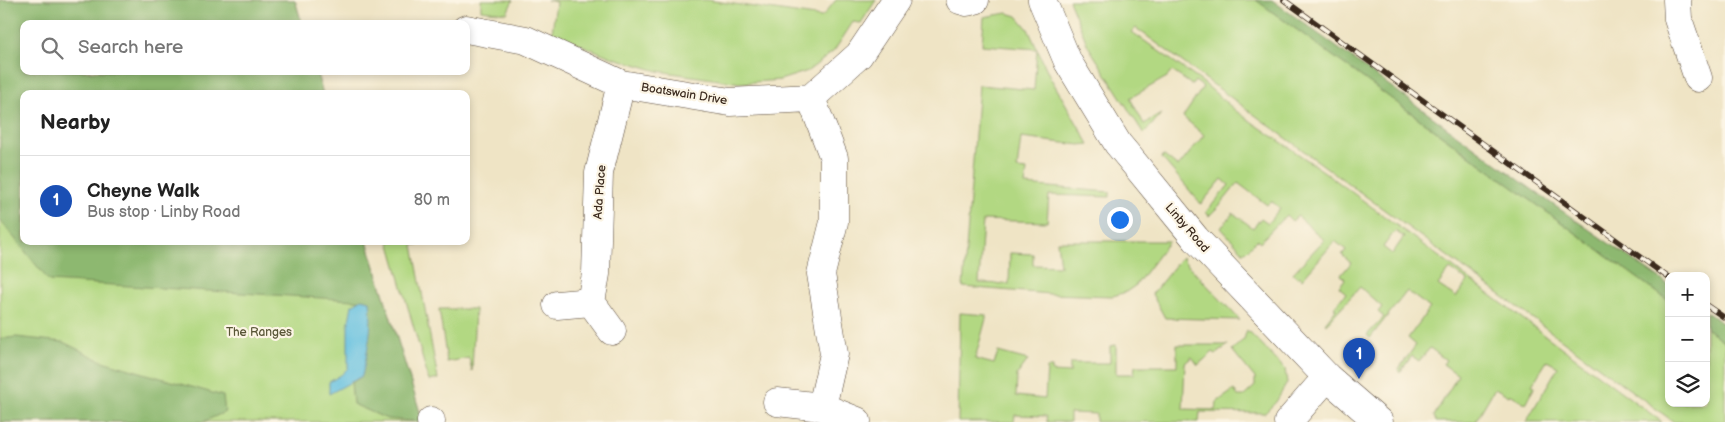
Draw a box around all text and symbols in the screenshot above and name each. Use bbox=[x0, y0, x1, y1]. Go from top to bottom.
search box bbox=[20, 20, 470, 75]
icon: search bbox=[38, 34, 66, 62]
text: Search here bbox=[78, 36, 183, 59]
street label: Boatswain Drive bbox=[640, 80, 728, 108]
text: Nearby bbox=[40, 110, 110, 135]
street label: Ada Place bbox=[591, 164, 609, 220]
text: Cheyne Walk bbox=[87, 180, 199, 203]
text: 1 bbox=[53, 191, 59, 210]
text: 80 m bbox=[414, 191, 450, 210]
street label: Linby Road bbox=[1162, 200, 1212, 256]
text: Bus stop · Linby Road bbox=[87, 203, 240, 222]
your location bbox=[1107, 207, 1133, 233]
map controls bbox=[1665, 272, 1710, 407]
button: + bbox=[1665, 272, 1710, 317]
button: − bbox=[1665, 317, 1710, 362]
park label: The Ranges bbox=[226, 325, 292, 340]
pin: 1 bbox=[1343, 338, 1375, 379]
button: layers bbox=[1665, 362, 1710, 407]

